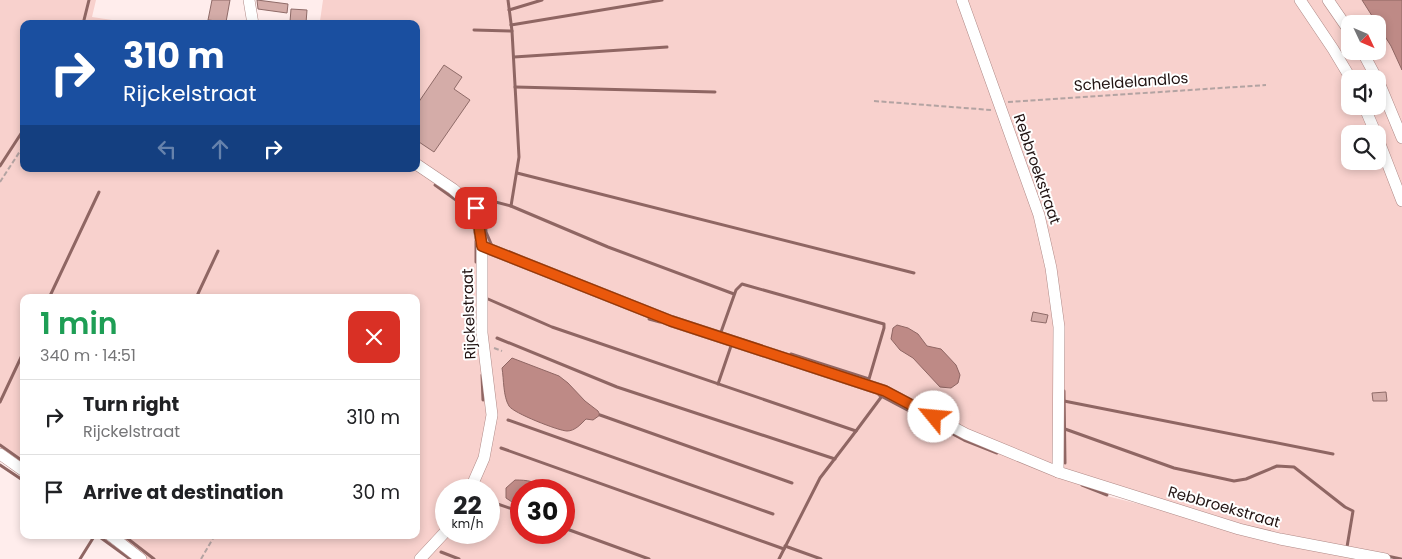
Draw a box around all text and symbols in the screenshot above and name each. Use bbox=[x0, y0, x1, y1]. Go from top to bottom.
north arrow bbox=[1341, 15, 1386, 60]
map controls bbox=[1341, 15, 1386, 170]
text: 310 m bbox=[123, 31, 225, 80]
icon: right bbox=[40, 40, 105, 105]
street label: Scheldelandlos bbox=[1073, 67, 1189, 96]
button: sound bbox=[1341, 70, 1386, 115]
text: Rijckelstraat bbox=[123, 78, 256, 109]
street label: Rebbroekstraat bbox=[1009, 111, 1066, 227]
button: search bbox=[1341, 125, 1386, 170]
icon: left bbox=[153, 135, 181, 163]
icon: ahead bbox=[206, 135, 234, 163]
icon: right bbox=[259, 135, 287, 163]
pin bbox=[455, 187, 497, 229]
icon: arrive bbox=[462, 194, 490, 222]
street label: Rijckelstraat bbox=[456, 268, 481, 360]
text: 1 min bbox=[40, 302, 118, 345]
button: close bbox=[348, 311, 400, 363]
text: 340 m · 14:51 bbox=[40, 344, 136, 367]
position arrow bbox=[907, 390, 959, 442]
text: Turn right bbox=[83, 391, 179, 418]
icon: right bbox=[40, 403, 68, 431]
text: 310 m bbox=[346, 404, 400, 431]
text: Rijckelstraat bbox=[83, 420, 180, 443]
icon: arrive bbox=[40, 478, 68, 506]
text: Arrive at destination bbox=[83, 479, 284, 506]
text: 30 m bbox=[352, 479, 400, 506]
speed limit sign: 30 bbox=[510, 479, 575, 544]
street label: Rebbroekstraat bbox=[1166, 481, 1283, 533]
text: 22 bbox=[453, 488, 482, 523]
text: km/h bbox=[452, 515, 483, 532]

